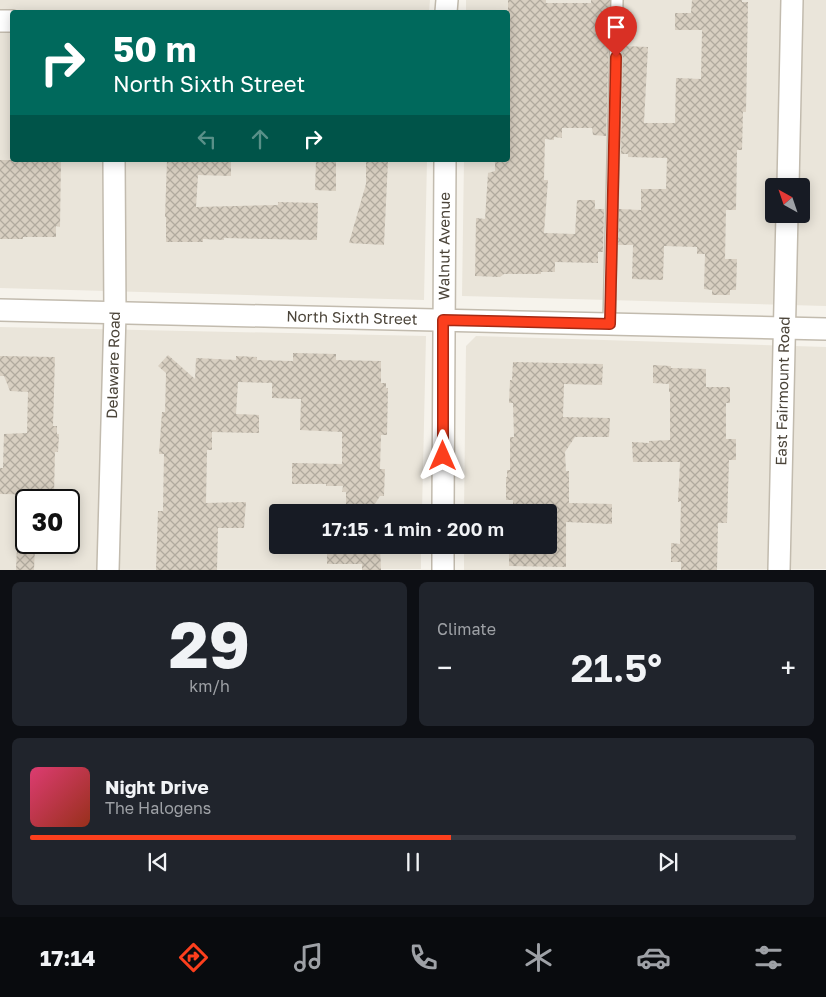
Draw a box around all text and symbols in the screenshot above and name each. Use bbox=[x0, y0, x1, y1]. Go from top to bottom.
pin bbox=[595, 6, 637, 57]
icon: arrive bbox=[602, 13, 630, 41]
text: 50 m bbox=[113, 28, 196, 70]
icon: right bbox=[30, 30, 95, 95]
text: North Sixth Street bbox=[113, 70, 305, 97]
icon: left bbox=[193, 125, 221, 153]
icon: ahead bbox=[246, 125, 274, 153]
icon: right bbox=[299, 125, 327, 153]
north arrow bbox=[765, 178, 810, 222]
map controls bbox=[765, 178, 810, 223]
street label: Walnut Avenue bbox=[434, 192, 453, 300]
street label: North Sixth Street bbox=[286, 307, 418, 328]
street label: Delaware Road bbox=[102, 311, 123, 419]
street label: East Fairmount Road bbox=[771, 316, 793, 466]
position arrow bbox=[416, 429, 468, 481]
speed limit sign: 30 bbox=[15, 489, 80, 554]
text: 17:15 · 1 min · 200 m bbox=[322, 517, 504, 540]
text: 29 bbox=[169, 604, 250, 682]
text: Climate bbox=[437, 619, 496, 639]
text: 21.5° bbox=[571, 645, 662, 690]
text: − bbox=[437, 651, 452, 684]
text: + bbox=[781, 651, 796, 684]
text: km/h bbox=[189, 676, 230, 696]
text: Night Drive bbox=[105, 775, 209, 798]
text: The Halogens bbox=[105, 798, 211, 818]
icon: previous bbox=[144, 848, 172, 876]
icon: pause bbox=[399, 848, 427, 876]
icon: next bbox=[654, 848, 682, 876]
icon: directions bbox=[176, 940, 211, 975]
icon: music bbox=[291, 940, 326, 975]
icon: phone bbox=[406, 940, 441, 975]
icon: climate bbox=[521, 940, 556, 975]
icon: car bbox=[636, 940, 671, 975]
icon: filters bbox=[751, 940, 786, 975]
text: 17:14 bbox=[40, 944, 95, 971]

